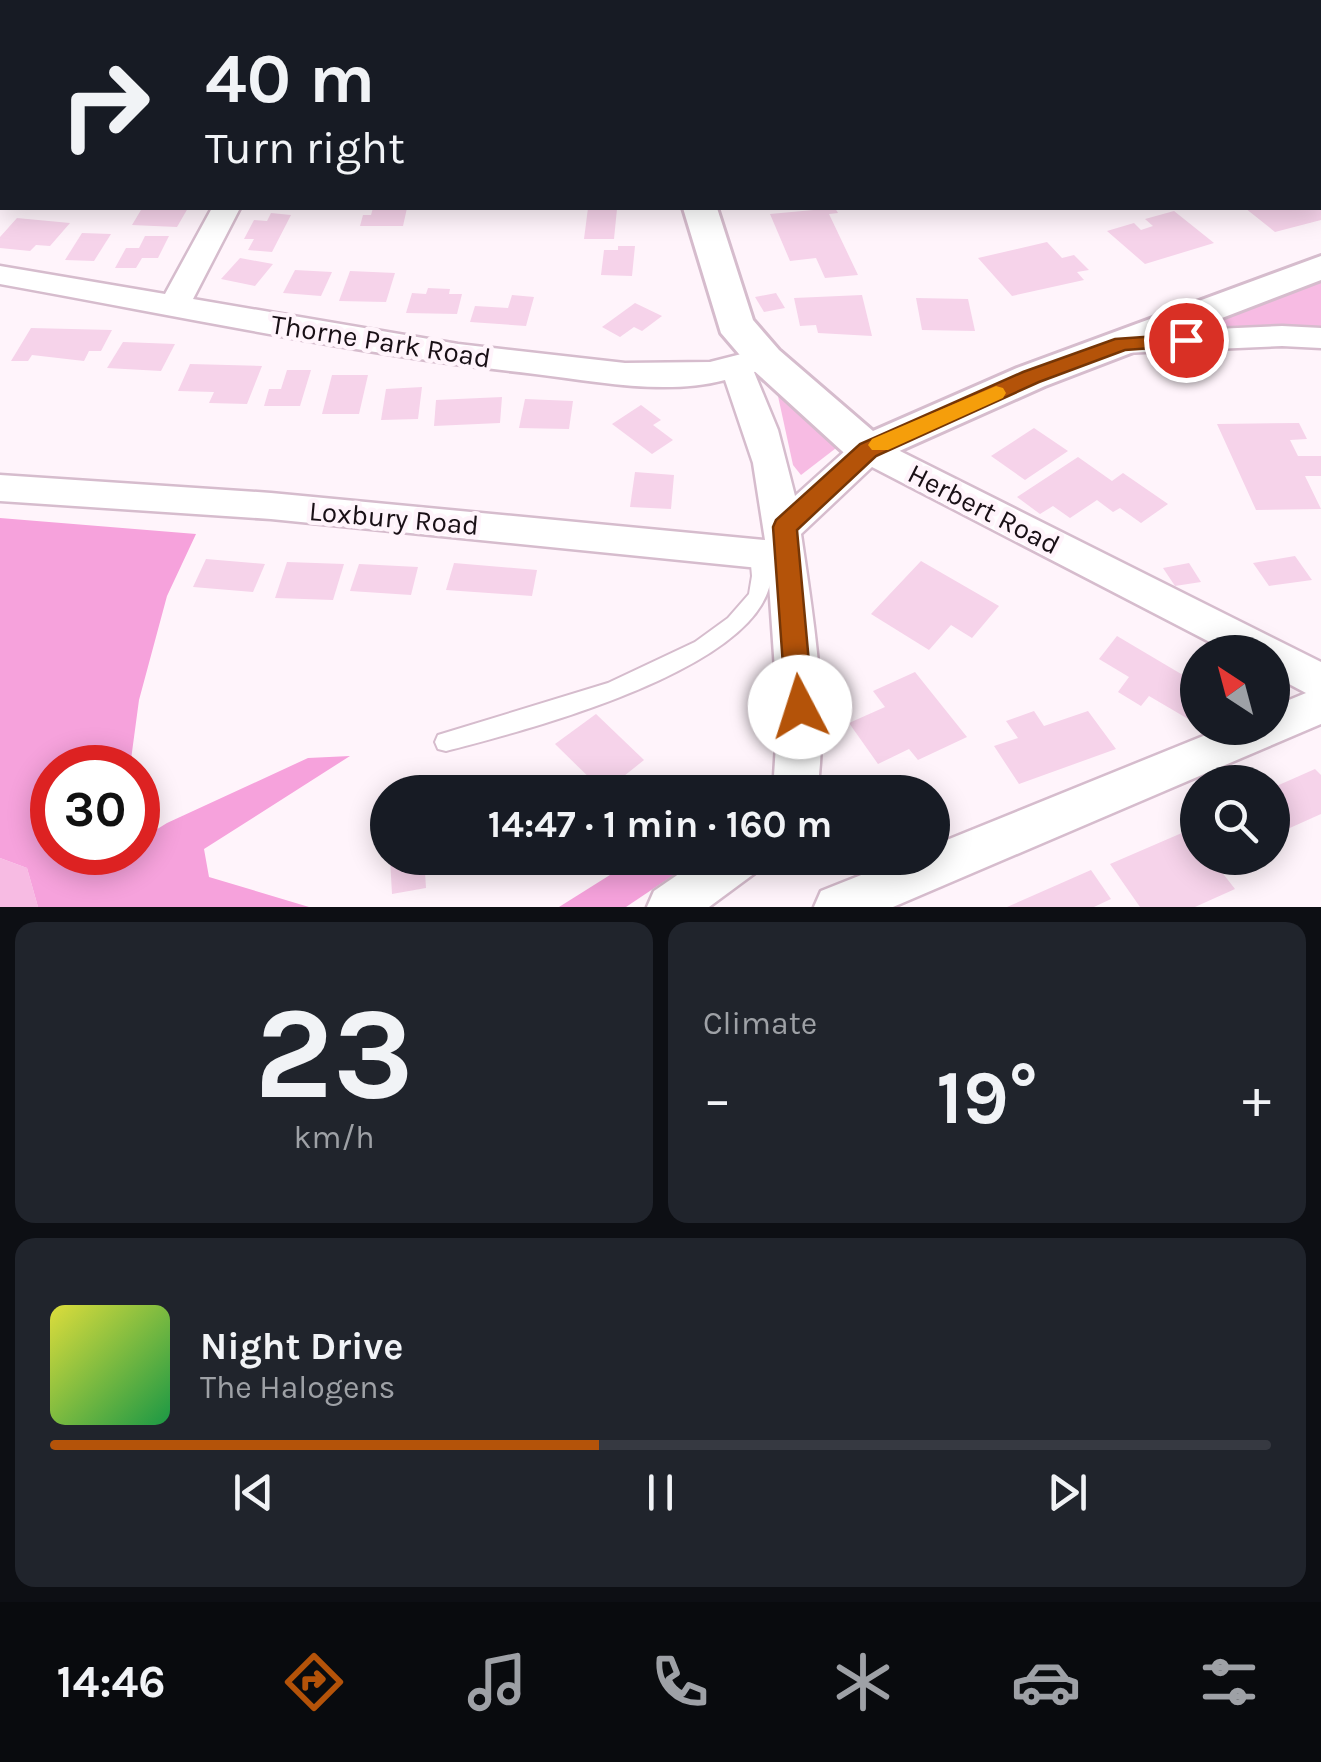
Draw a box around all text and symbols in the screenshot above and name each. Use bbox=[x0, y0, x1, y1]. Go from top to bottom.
text: 40 m bbox=[205, 38, 375, 120]
icon: right bbox=[40, 40, 170, 170]
text: Turn right bbox=[205, 122, 405, 174]
pin bbox=[1144, 298, 1229, 383]
street label: Thorne Park Road bbox=[269, 307, 493, 375]
icon: arrive bbox=[1159, 313, 1214, 368]
street label: Herbert Road bbox=[903, 457, 1065, 561]
street label: Loxbury Road bbox=[308, 494, 480, 542]
north arrow bbox=[1180, 635, 1290, 745]
map controls bbox=[1180, 635, 1290, 875]
position arrow bbox=[748, 655, 852, 759]
speed limit sign: 30 bbox=[30, 745, 160, 875]
button: search bbox=[1180, 765, 1290, 875]
text: 14:47 · 1 min · 160 m bbox=[488, 802, 832, 847]
text: 23 bbox=[254, 978, 414, 1130]
text: Climate bbox=[703, 1005, 817, 1042]
text: 19° bbox=[936, 1054, 1038, 1142]
text: − bbox=[703, 1067, 732, 1131]
text: + bbox=[1242, 1067, 1271, 1131]
text: km/h bbox=[293, 1119, 375, 1156]
text: Night Drive bbox=[200, 1324, 403, 1369]
text: The Halogens bbox=[200, 1369, 395, 1406]
icon: previous bbox=[226, 1465, 281, 1520]
icon: pause bbox=[633, 1465, 688, 1520]
icon: next bbox=[1040, 1465, 1095, 1520]
icon: directions bbox=[279, 1647, 349, 1717]
icon: music bbox=[462, 1647, 532, 1717]
icon: phone bbox=[645, 1647, 715, 1717]
icon: climate bbox=[828, 1647, 898, 1717]
icon: car bbox=[1011, 1647, 1081, 1717]
icon: filters bbox=[1194, 1647, 1264, 1717]
text: 14:46 bbox=[57, 1656, 166, 1708]

